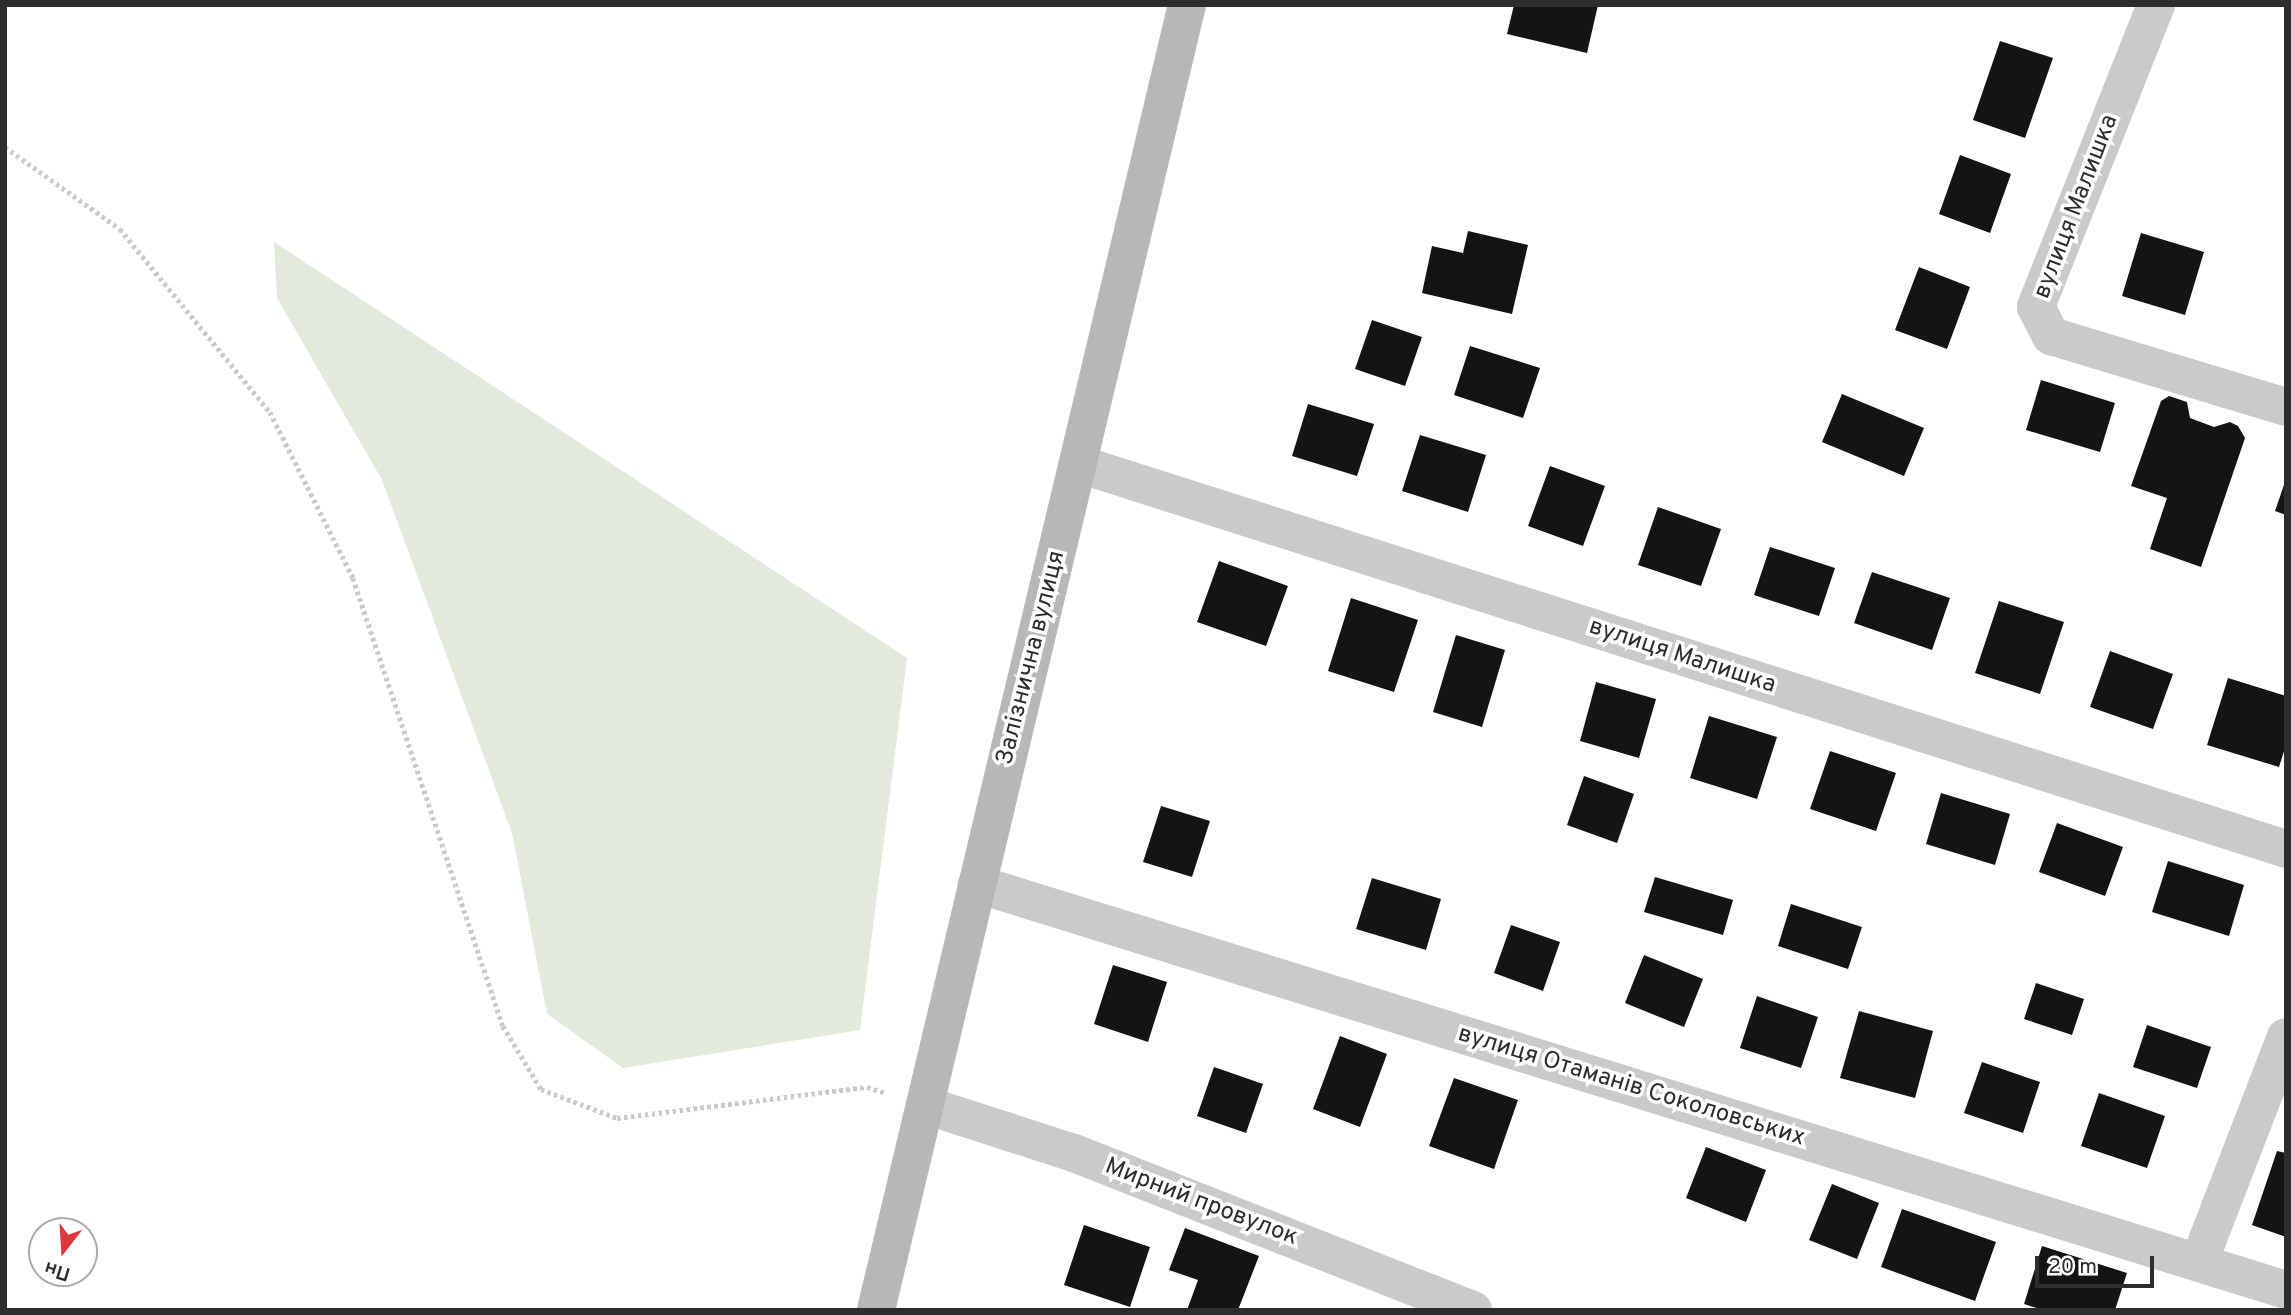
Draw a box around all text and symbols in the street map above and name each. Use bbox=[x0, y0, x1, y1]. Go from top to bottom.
street label: вулиця Малишка bbox=[2029, 111, 2125, 303]
street label: Залізнична вулиця bbox=[991, 548, 1073, 768]
street label: вулиця Малишка bbox=[1585, 613, 1779, 701]
street label: вулиця Отаманів Соколовських bbox=[1454, 1020, 1808, 1154]
street label: Мирний провулок bbox=[1100, 1153, 1302, 1253]
north arrow bbox=[28, 1217, 98, 1287]
scale bar bbox=[2039, 1242, 2158, 1286]
text: 20 m bbox=[2048, 1254, 2097, 1281]
text: Пн bbox=[42, 1255, 73, 1285]

